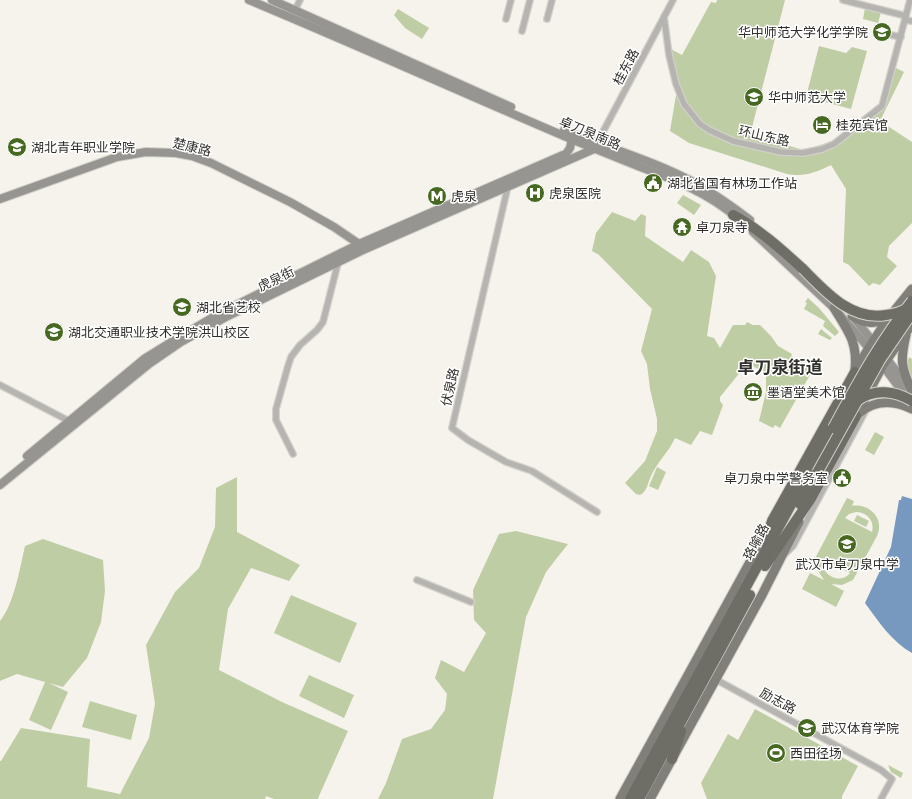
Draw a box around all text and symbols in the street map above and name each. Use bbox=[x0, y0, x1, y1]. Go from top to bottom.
school or university icon: 华中师范大学化学学院 bbox=[871, 21, 893, 43]
place label: 华中师范大学化学学院 bbox=[738, 25, 868, 40]
street label: 桂东路 bbox=[610, 46, 642, 88]
school or university icon: 华中师范大学 bbox=[743, 86, 765, 108]
place label: 华中师范大学 bbox=[768, 90, 846, 105]
street label: 卓刀泉南路 bbox=[557, 113, 623, 153]
hotel icon: 桂苑宾馆 bbox=[811, 114, 833, 136]
place label: 桂苑宾馆 bbox=[836, 118, 888, 133]
street label: 环山东路 bbox=[737, 123, 791, 149]
street label: 楚康路 bbox=[171, 135, 213, 159]
school or university icon: 湖北青年职业学院 bbox=[6, 136, 28, 158]
place label: 湖北青年职业学院 bbox=[31, 140, 135, 155]
public building icon: 湖北省国有林场工作站 bbox=[642, 172, 664, 194]
place label: 湖北省国有林场工作站 bbox=[667, 176, 797, 191]
hospital icon: 虎泉医院 bbox=[524, 182, 546, 204]
metro station icon: 虎泉 bbox=[426, 185, 448, 207]
place label: 虎泉医院 bbox=[549, 186, 601, 201]
place label: 虎泉 bbox=[451, 189, 477, 204]
temple icon: 卓刀泉寺 bbox=[671, 216, 693, 238]
place label: 卓刀泉寺 bbox=[696, 220, 748, 235]
street label: 虎泉街 bbox=[255, 264, 297, 294]
school or university icon: 湖北省艺校 bbox=[171, 296, 193, 318]
place label: 湖北省艺校 bbox=[196, 300, 261, 315]
school or university icon: 湖北交通职业技术学院洪山校区 bbox=[43, 321, 65, 343]
place label: 湖北交通职业技术学院洪山校区 bbox=[68, 325, 250, 340]
district label: 卓刀泉街道 bbox=[738, 357, 823, 377]
street label: 伏泉路 bbox=[438, 366, 462, 408]
museum icon: 墨语堂美术馆 bbox=[742, 381, 764, 403]
place label: 墨语堂美术馆 bbox=[767, 385, 845, 400]
public building icon: 卓刀泉中学警务室 bbox=[831, 467, 853, 489]
place label: 卓刀泉中学警务室 bbox=[724, 471, 828, 486]
street label: 珞喻路 bbox=[740, 521, 772, 563]
school or university icon: 武汉市卓刀泉中学 bbox=[836, 533, 858, 555]
place label: 武汉市卓刀泉中学 bbox=[795, 557, 899, 572]
street label: 励志路 bbox=[757, 685, 799, 717]
school or university icon: 武汉体育学院 bbox=[796, 717, 818, 739]
place label: 武汉体育学院 bbox=[821, 721, 899, 736]
sports icon: 西田径场 bbox=[765, 742, 787, 764]
place label: 西田径场 bbox=[790, 746, 842, 761]

